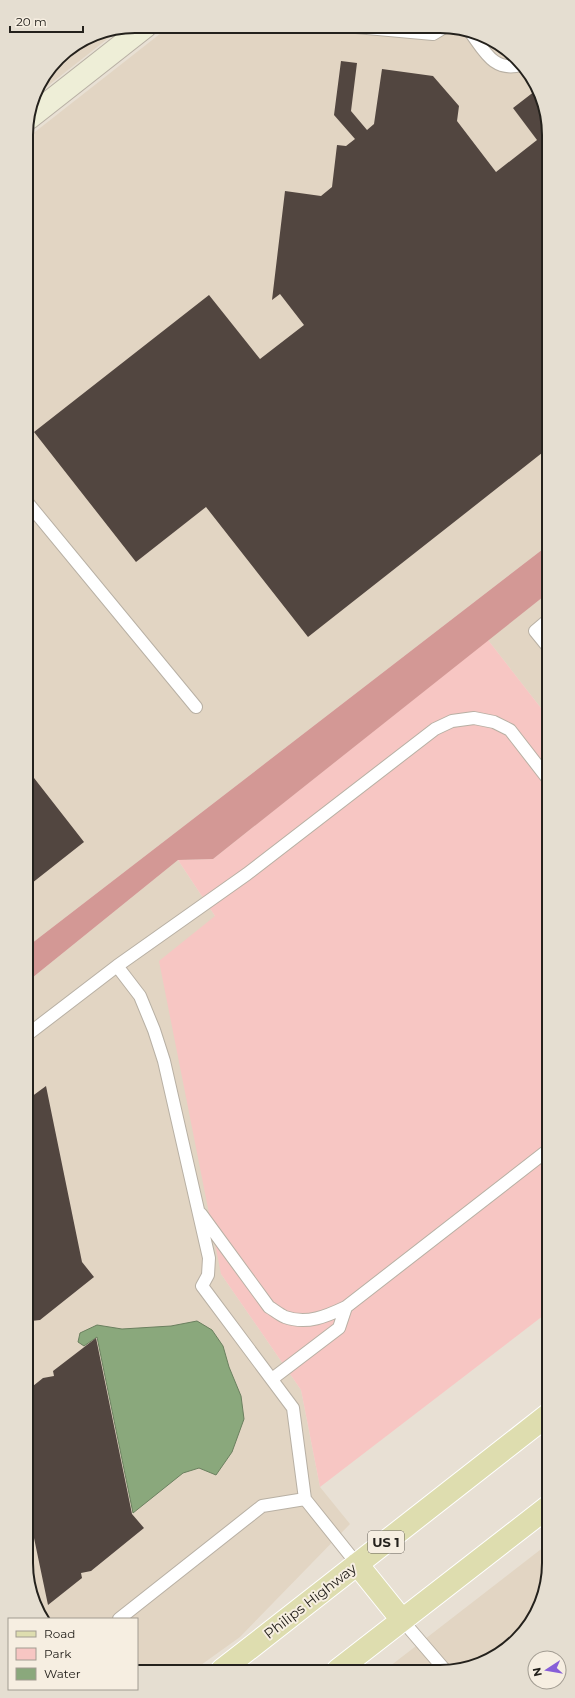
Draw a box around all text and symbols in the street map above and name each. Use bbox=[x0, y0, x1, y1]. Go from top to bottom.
scale bar bbox=[10, 8, 83, 34]
text: 20 m bbox=[16, 14, 47, 29]
road number: US 1 bbox=[368, 1531, 404, 1553]
street label: Philips Highway bbox=[260, 1559, 360, 1643]
legend bbox=[8, 1618, 138, 1690]
text: Road bbox=[44, 1626, 75, 1641]
text: Park bbox=[44, 1646, 72, 1661]
north arrow bbox=[527, 1650, 567, 1690]
text: Water bbox=[44, 1666, 81, 1681]
text: N bbox=[529, 1666, 545, 1678]

